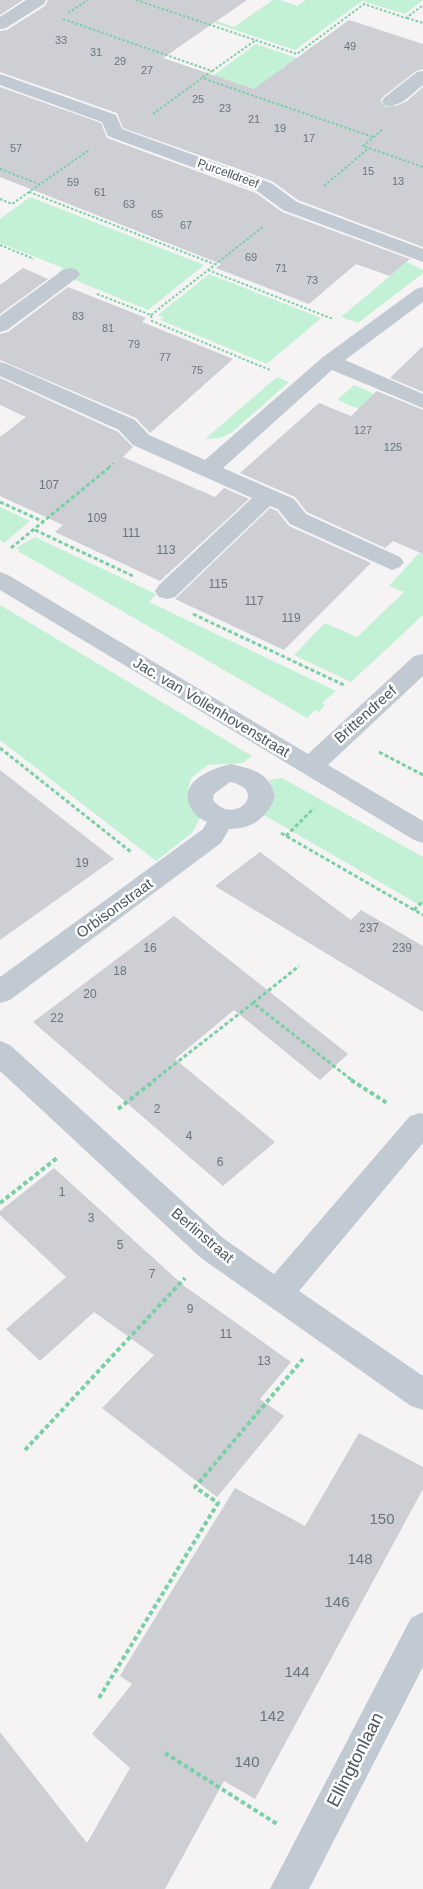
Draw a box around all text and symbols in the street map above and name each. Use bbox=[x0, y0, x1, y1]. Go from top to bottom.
house number: 33 bbox=[55, 34, 67, 48]
house number: 49 bbox=[344, 40, 356, 54]
house number: 31 bbox=[90, 46, 102, 60]
house number: 29 bbox=[114, 55, 126, 69]
house number: 27 bbox=[141, 64, 153, 78]
house number: 25 bbox=[192, 93, 204, 107]
house number: 23 bbox=[219, 102, 231, 116]
house number: 21 bbox=[248, 113, 260, 127]
house number: 19 bbox=[274, 122, 286, 136]
house number: 17 bbox=[303, 132, 315, 146]
house number: 57 bbox=[10, 142, 22, 156]
street label: Purcelldreef bbox=[195, 156, 261, 192]
house number: 15 bbox=[362, 165, 374, 179]
house number: 13 bbox=[392, 175, 404, 189]
house number: 59 bbox=[67, 176, 79, 190]
house number: 61 bbox=[94, 186, 106, 200]
house number: 63 bbox=[123, 198, 135, 212]
house number: 65 bbox=[151, 208, 163, 222]
house number: 67 bbox=[180, 219, 192, 233]
house number: 69 bbox=[245, 251, 257, 265]
house number: 71 bbox=[275, 262, 287, 276]
house number: 73 bbox=[306, 274, 318, 288]
house number: 83 bbox=[72, 310, 84, 324]
house number: 81 bbox=[102, 322, 114, 336]
house number: 79 bbox=[128, 338, 140, 352]
house number: 77 bbox=[159, 351, 171, 365]
house number: 75 bbox=[191, 364, 203, 378]
house number: 127 bbox=[354, 424, 372, 438]
house number: 125 bbox=[384, 441, 402, 455]
house number: 107 bbox=[39, 479, 59, 493]
house number: 109 bbox=[87, 512, 107, 526]
house number: 111 bbox=[122, 527, 140, 541]
house number: 113 bbox=[156, 544, 176, 558]
house number: 115 bbox=[208, 578, 228, 592]
house number: 117 bbox=[244, 595, 264, 609]
house number: 119 bbox=[281, 612, 301, 626]
street label: Jac. van Vollenhovenstraat bbox=[130, 654, 292, 762]
street label: Brittendreef bbox=[331, 682, 401, 748]
house number: 19 bbox=[75, 857, 89, 871]
street label: Orbisonstraat bbox=[73, 875, 157, 943]
house number: 237 bbox=[359, 922, 379, 936]
house number: 16 bbox=[143, 942, 157, 956]
house number: 239 bbox=[392, 942, 412, 956]
house number: 18 bbox=[113, 965, 127, 979]
house number: 20 bbox=[83, 988, 97, 1002]
house number: 22 bbox=[50, 1012, 64, 1026]
house number: 2 bbox=[154, 1103, 160, 1117]
house number: 4 bbox=[186, 1130, 192, 1144]
house number: 6 bbox=[217, 1156, 223, 1170]
house number: 1 bbox=[59, 1186, 65, 1200]
street label: Berlinstraat bbox=[167, 1205, 237, 1267]
house number: 3 bbox=[88, 1212, 94, 1226]
house number: 5 bbox=[117, 1239, 123, 1253]
house number: 7 bbox=[149, 1268, 155, 1282]
house number: 9 bbox=[187, 1303, 193, 1317]
house number: 11 bbox=[220, 1328, 232, 1342]
house number: 13 bbox=[257, 1355, 271, 1369]
house number: 150 bbox=[369, 1511, 395, 1529]
house number: 148 bbox=[347, 1551, 373, 1569]
house number: 146 bbox=[324, 1594, 350, 1612]
house number: 144 bbox=[284, 1664, 310, 1682]
house number: 142 bbox=[259, 1708, 285, 1726]
street label: Ellingtonlaan bbox=[323, 1709, 389, 1811]
house number: 140 bbox=[234, 1754, 260, 1772]

